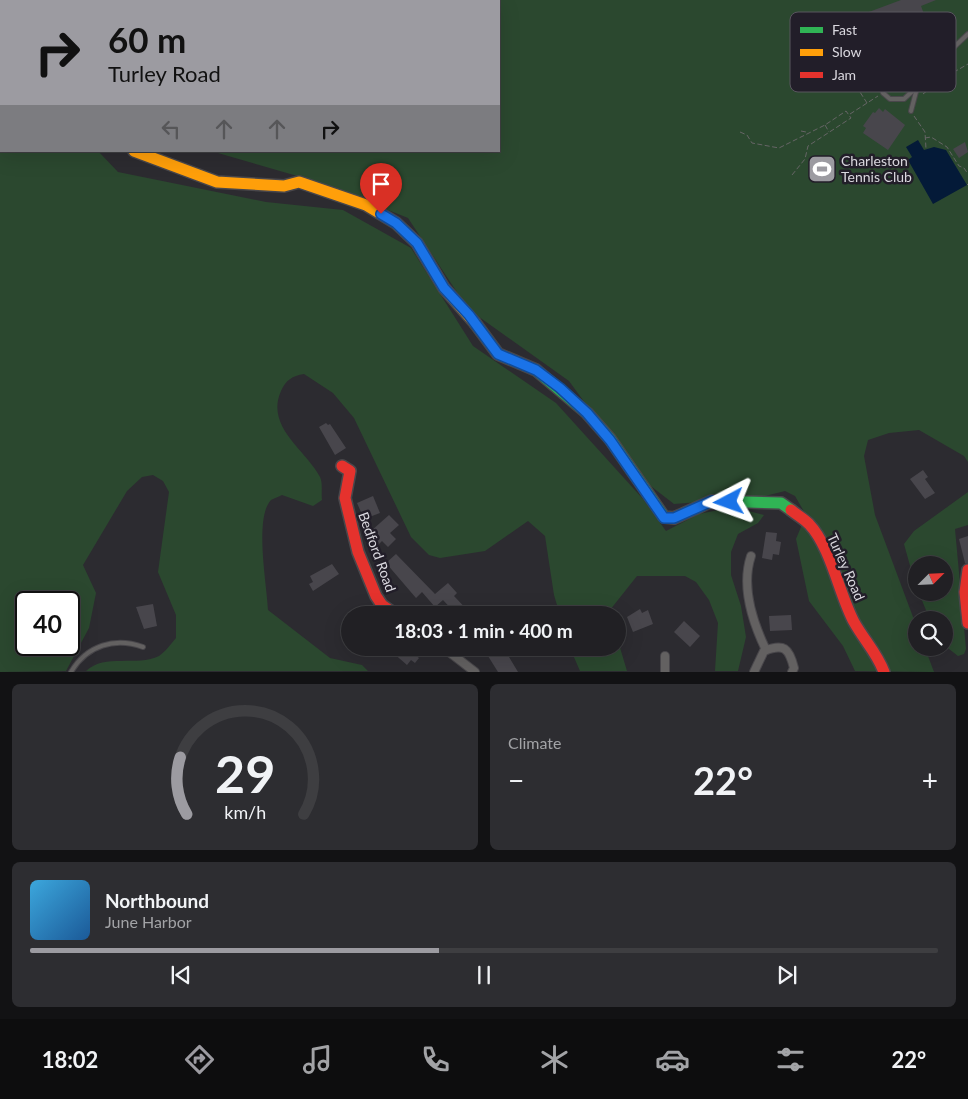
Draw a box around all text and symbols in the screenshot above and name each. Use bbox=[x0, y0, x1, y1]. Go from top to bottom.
legend bbox=[790, 12, 956, 92]
text: 60 m bbox=[108, 18, 186, 60]
icon: right bbox=[25, 20, 90, 85]
text: Fast bbox=[832, 21, 857, 38]
text: Slow bbox=[832, 43, 862, 60]
text: Turley Road bbox=[108, 60, 221, 87]
text: Jam bbox=[832, 66, 856, 83]
icon: left bbox=[157, 115, 185, 143]
icon: ahead bbox=[210, 115, 238, 143]
icon: ahead bbox=[263, 115, 291, 143]
icon: right bbox=[316, 115, 344, 143]
place label: Charleston Tennis Club bbox=[841, 152, 912, 185]
sports icon: Charleston Tennis Club bbox=[807, 154, 837, 184]
pin bbox=[360, 163, 402, 214]
icon: arrive bbox=[367, 170, 395, 198]
position arrow bbox=[702, 475, 754, 527]
street label: Bedford Road bbox=[355, 509, 400, 594]
street label: Turley Road bbox=[824, 531, 869, 603]
north arrow bbox=[908, 556, 952, 601]
map controls bbox=[908, 556, 953, 656]
speed limit sign: 40 bbox=[15, 591, 80, 656]
button: search bbox=[908, 611, 953, 656]
text: 18:03 · 1 min · 400 m bbox=[394, 619, 573, 642]
text: Climate bbox=[508, 733, 561, 752]
text: 29 bbox=[215, 742, 275, 804]
text: 22° bbox=[693, 757, 753, 803]
text: − bbox=[508, 763, 524, 797]
text: + bbox=[922, 763, 938, 797]
text: km/h bbox=[224, 801, 266, 823]
text: Northbound bbox=[105, 889, 209, 912]
text: June Harbor bbox=[105, 912, 192, 931]
icon: previous bbox=[167, 961, 195, 989]
icon: pause bbox=[470, 961, 498, 989]
icon: next bbox=[773, 961, 801, 989]
icon: directions bbox=[182, 1042, 217, 1077]
icon: music bbox=[300, 1042, 335, 1077]
icon: phone bbox=[418, 1042, 453, 1077]
icon: climate bbox=[537, 1042, 572, 1077]
icon: car bbox=[655, 1042, 690, 1077]
icon: filters bbox=[773, 1042, 808, 1077]
text: 18:02 bbox=[42, 1046, 98, 1073]
text: 22° bbox=[892, 1046, 926, 1073]

